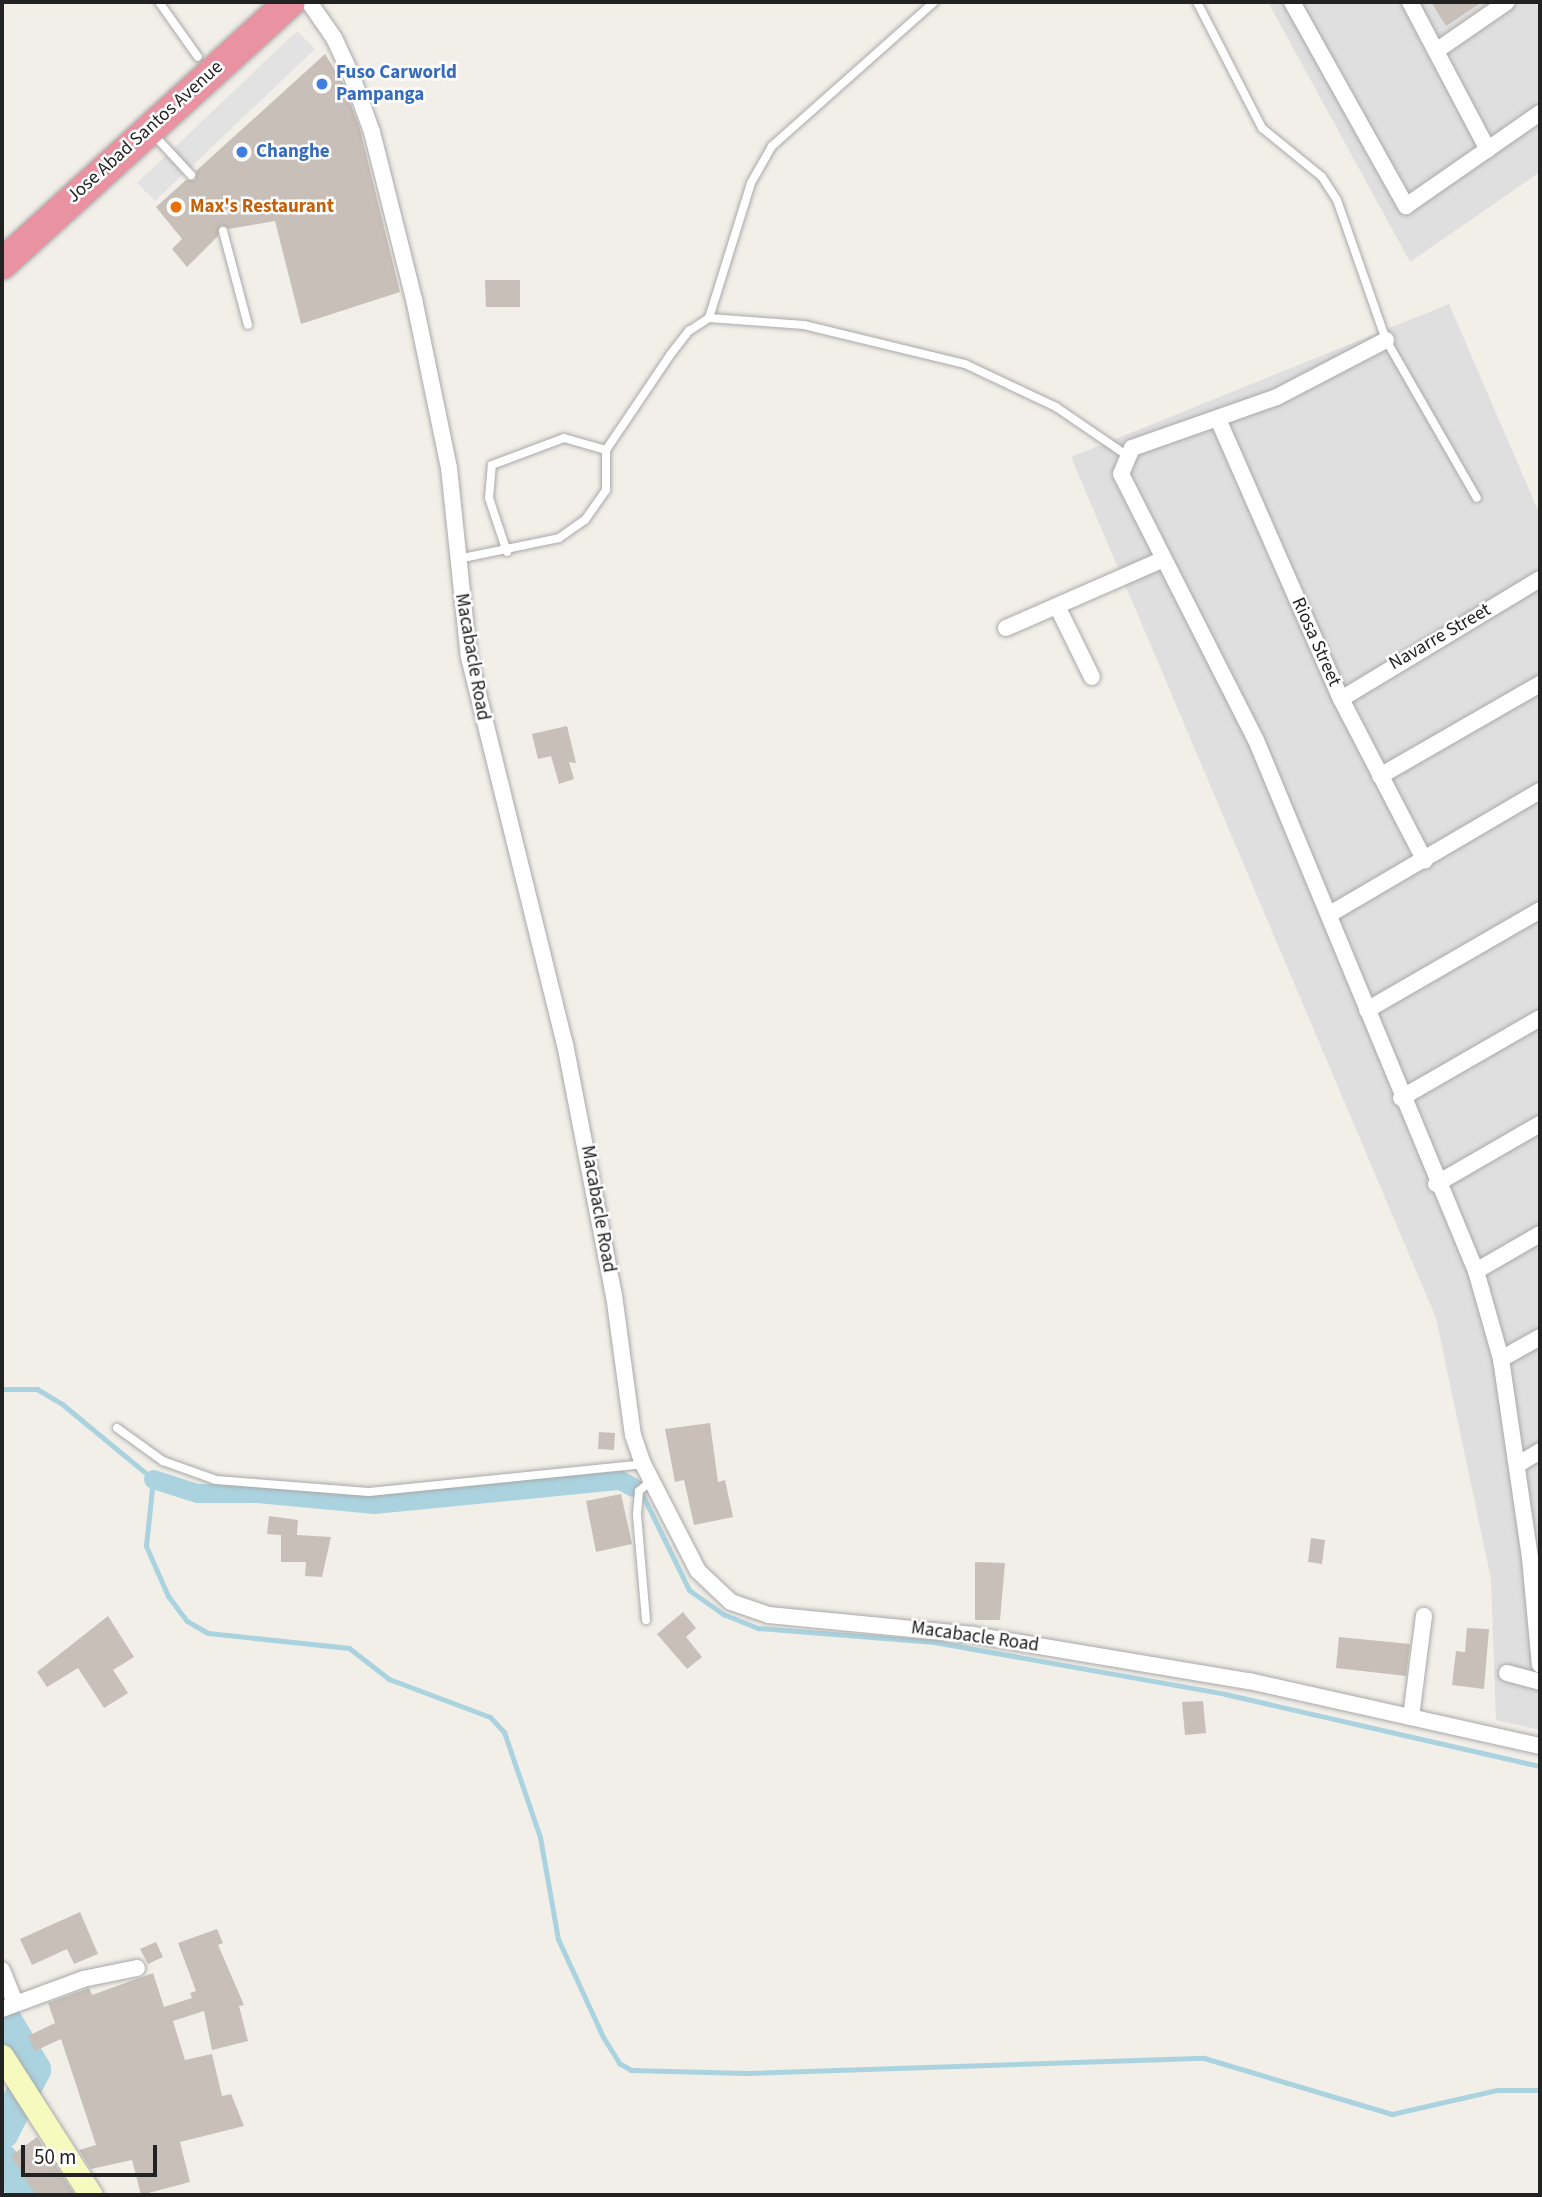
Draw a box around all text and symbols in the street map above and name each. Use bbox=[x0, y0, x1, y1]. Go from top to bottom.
street label: Jose Abad Santos Avenue bbox=[62, 56, 228, 208]
place label: Fuso Carworld Pampanga bbox=[336, 62, 457, 106]
marker: Fuso Carworld Pampanga bbox=[314, 76, 330, 92]
place label: Changhe bbox=[256, 141, 330, 163]
marker: Changhe bbox=[234, 144, 250, 160]
place label: Max's Restaurant bbox=[190, 196, 334, 218]
marker: Max's Restaurant bbox=[168, 199, 184, 215]
street label: Macabacle Road bbox=[450, 592, 494, 722]
street label: Riosa Street bbox=[1286, 594, 1346, 690]
street label: Navarre Street bbox=[1385, 599, 1495, 675]
street label: Macabacle Road bbox=[576, 1144, 620, 1274]
street label: Macabacle Road bbox=[910, 1617, 1040, 1657]
scale bar bbox=[24, 2130, 161, 2174]
text: 50 m bbox=[34, 2142, 76, 2172]

